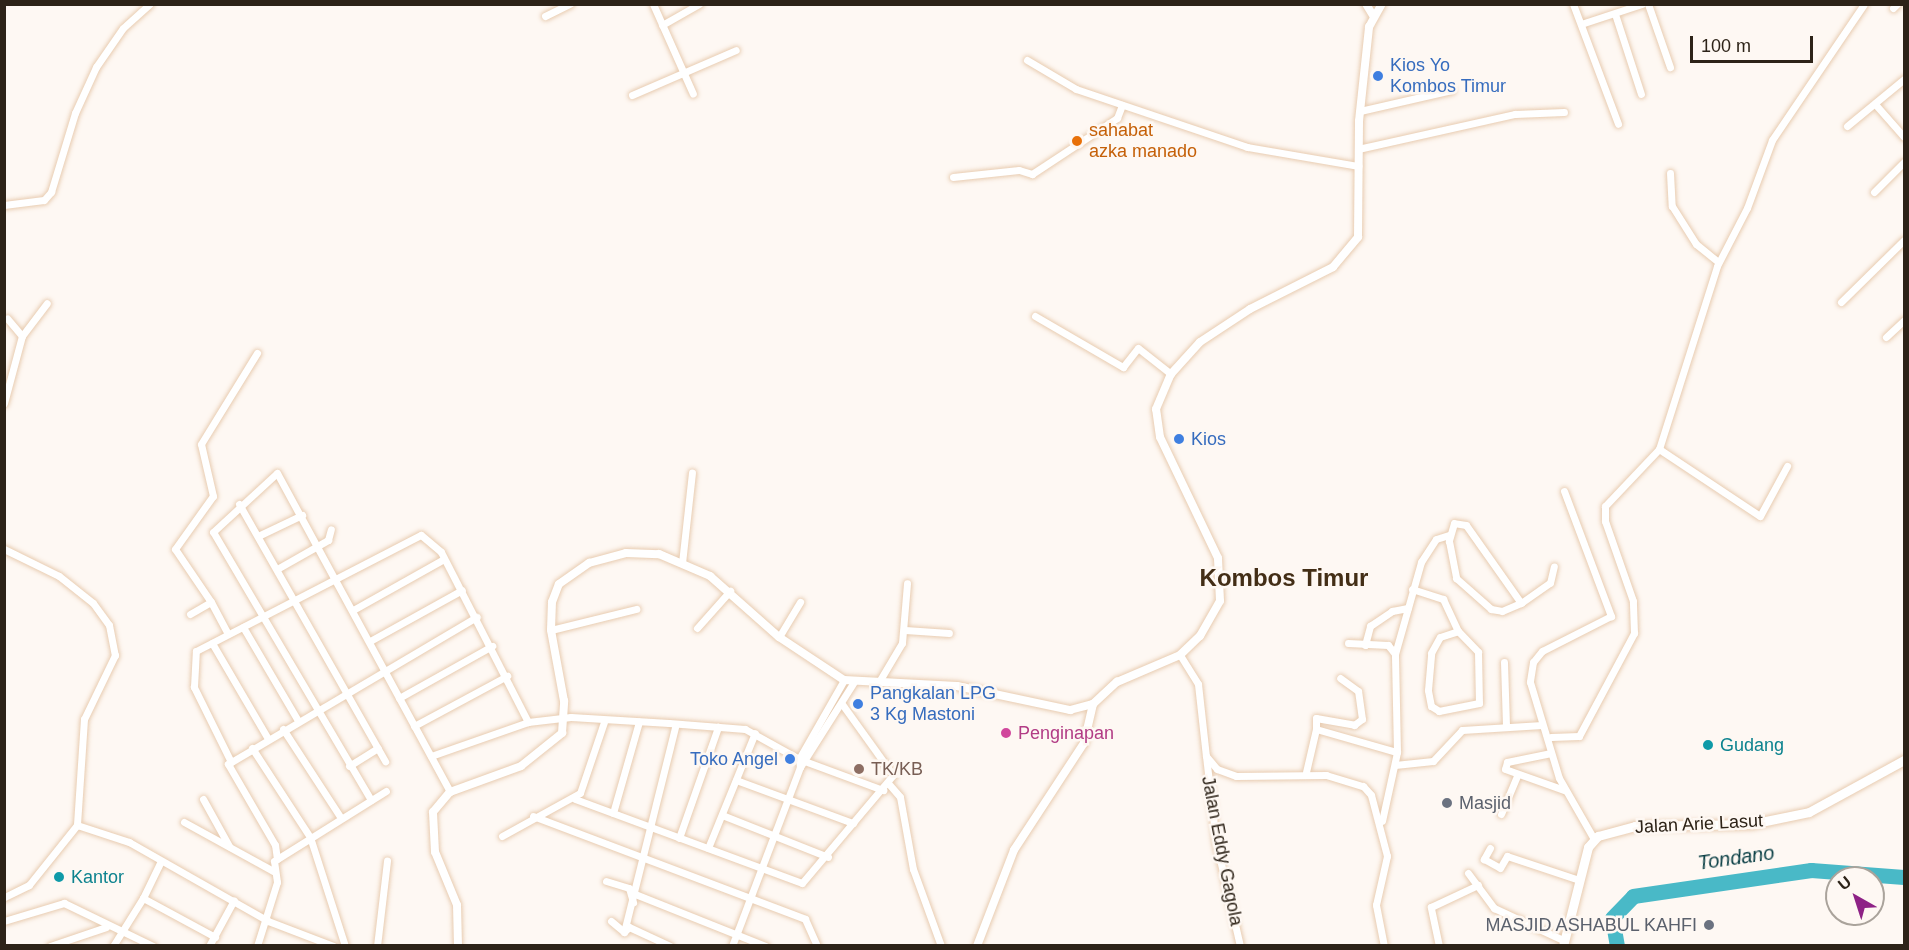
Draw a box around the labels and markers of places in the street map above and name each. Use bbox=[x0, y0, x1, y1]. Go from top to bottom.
place label: Kios Yo Kombos Timur bbox=[1390, 55, 1506, 98]
marker: Kios Yo Kombos Timur bbox=[1371, 69, 1385, 83]
place label: sahabat azka manado bbox=[1089, 120, 1197, 162]
marker: sahabat azka manado bbox=[1070, 134, 1084, 148]
place label: Kios bbox=[1191, 428, 1226, 450]
marker: Kios bbox=[1172, 432, 1186, 446]
place label: Pangkalan LPG 3 Kg Mastoni bbox=[870, 683, 996, 726]
marker: Pangkalan LPG 3 Kg Mastoni bbox=[851, 697, 865, 711]
place label: Penginapan bbox=[1018, 722, 1114, 744]
marker: Penginapan bbox=[999, 726, 1013, 740]
place label: Gudang bbox=[1720, 734, 1784, 756]
marker: Gudang bbox=[1701, 738, 1715, 752]
place label: Toko Angel bbox=[689, 748, 778, 770]
marker: Toko Angel bbox=[783, 752, 797, 766]
place label: TK/KB bbox=[871, 758, 923, 780]
marker: TK/KB bbox=[852, 762, 866, 776]
place label: Masjid bbox=[1459, 792, 1511, 814]
marker: Masjid bbox=[1440, 796, 1454, 810]
place label: Kantor bbox=[71, 866, 124, 888]
marker: Kantor bbox=[52, 870, 66, 884]
place label: MASJID ASHABUL KAHFI bbox=[1484, 914, 1697, 936]
marker: MASJID ASHABUL KAHFI bbox=[1702, 918, 1716, 932]

